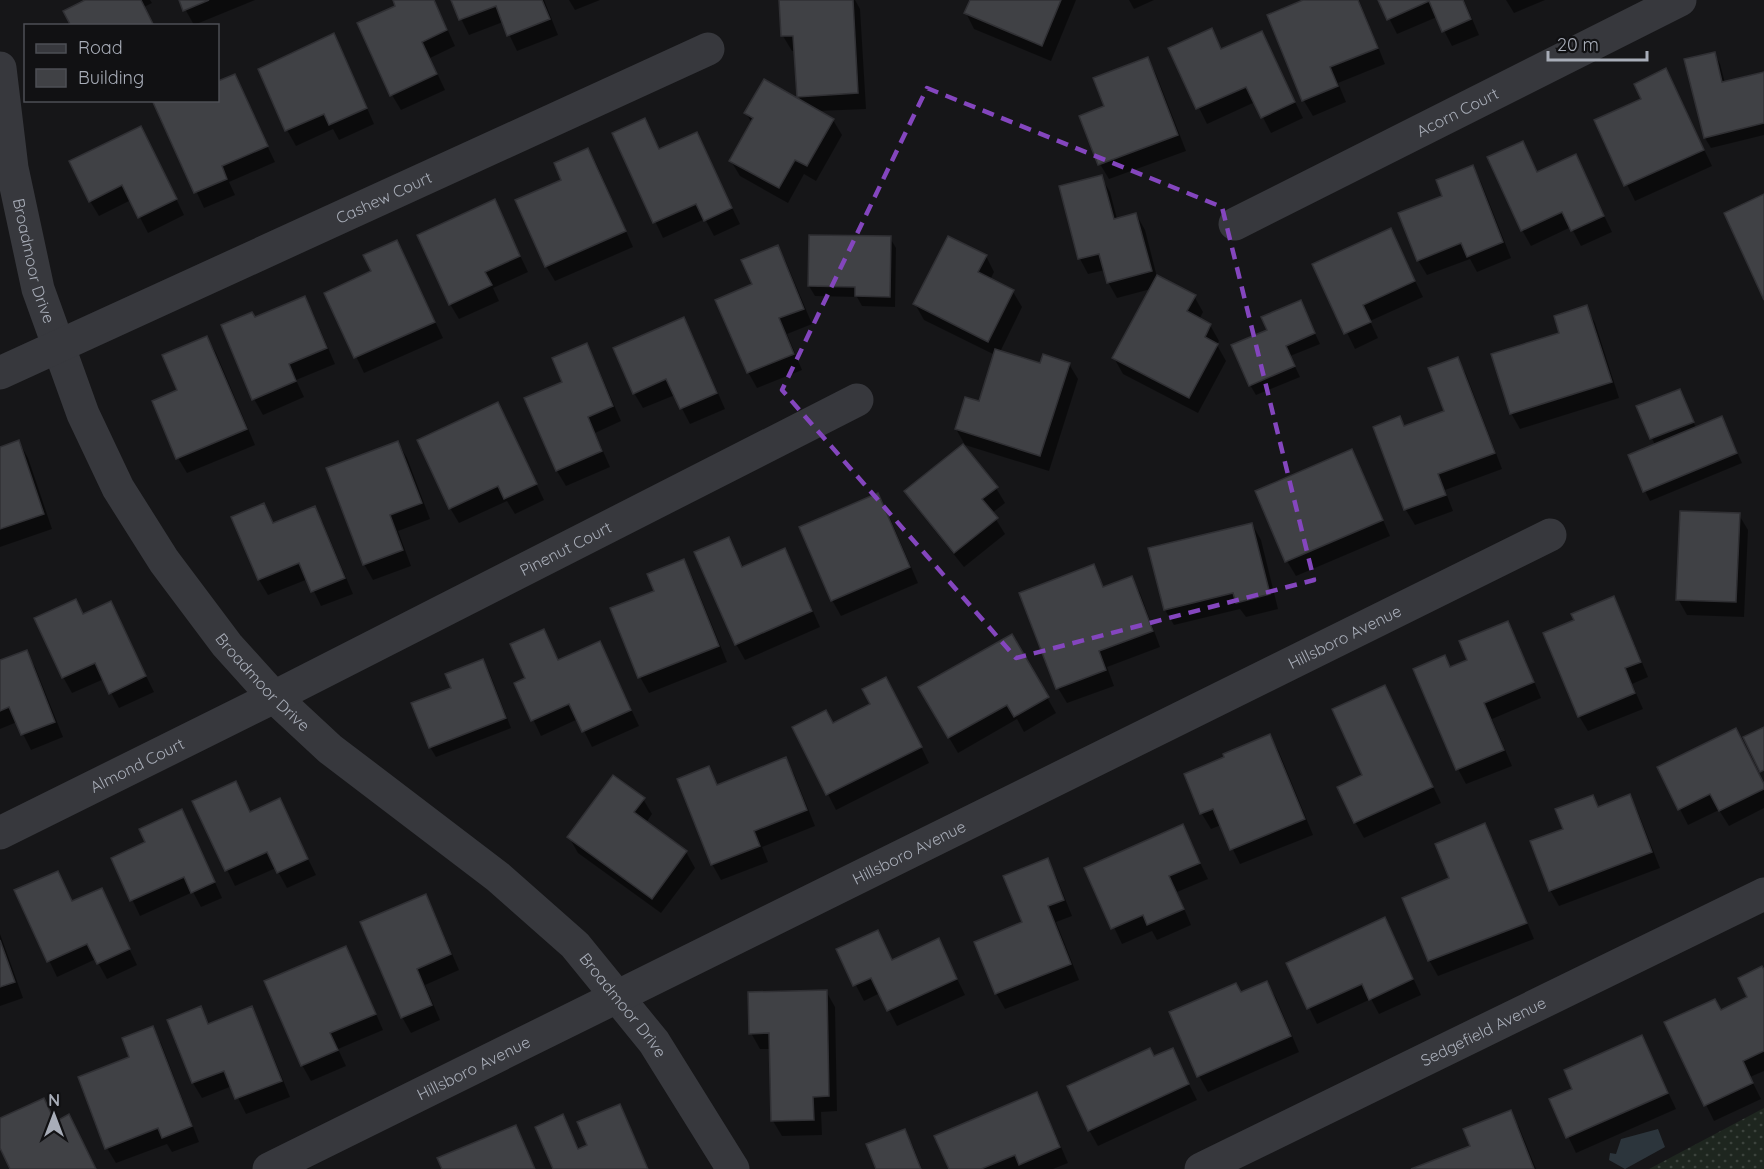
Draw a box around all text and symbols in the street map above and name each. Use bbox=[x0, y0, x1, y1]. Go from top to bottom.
legend bbox=[24, 24, 219, 102]
scale bar bbox=[1548, 24, 1647, 62]
text: 20 m bbox=[1557, 33, 1599, 56]
text: Road bbox=[78, 36, 123, 59]
text: Building bbox=[78, 66, 144, 89]
street label: Acorn Court bbox=[1413, 83, 1502, 141]
street label: Cashew Court bbox=[333, 167, 435, 228]
street label: Broadmoor Drive bbox=[9, 196, 60, 326]
street label: Pinenut Court bbox=[516, 517, 615, 580]
street label: Hillsboro Avenue bbox=[1285, 600, 1404, 673]
street label: Broadmoor Drive bbox=[211, 629, 314, 735]
street label: Almond Court bbox=[87, 733, 187, 797]
street label: Hillsboro Avenue bbox=[849, 816, 969, 889]
street label: Broadmoor Drive bbox=[575, 949, 671, 1061]
street label: Sedgefield Avenue bbox=[1417, 992, 1549, 1070]
street label: Hillsboro Avenue bbox=[413, 1031, 533, 1104]
north arrow bbox=[24, 1085, 84, 1145]
text: N bbox=[48, 1090, 60, 1110]

